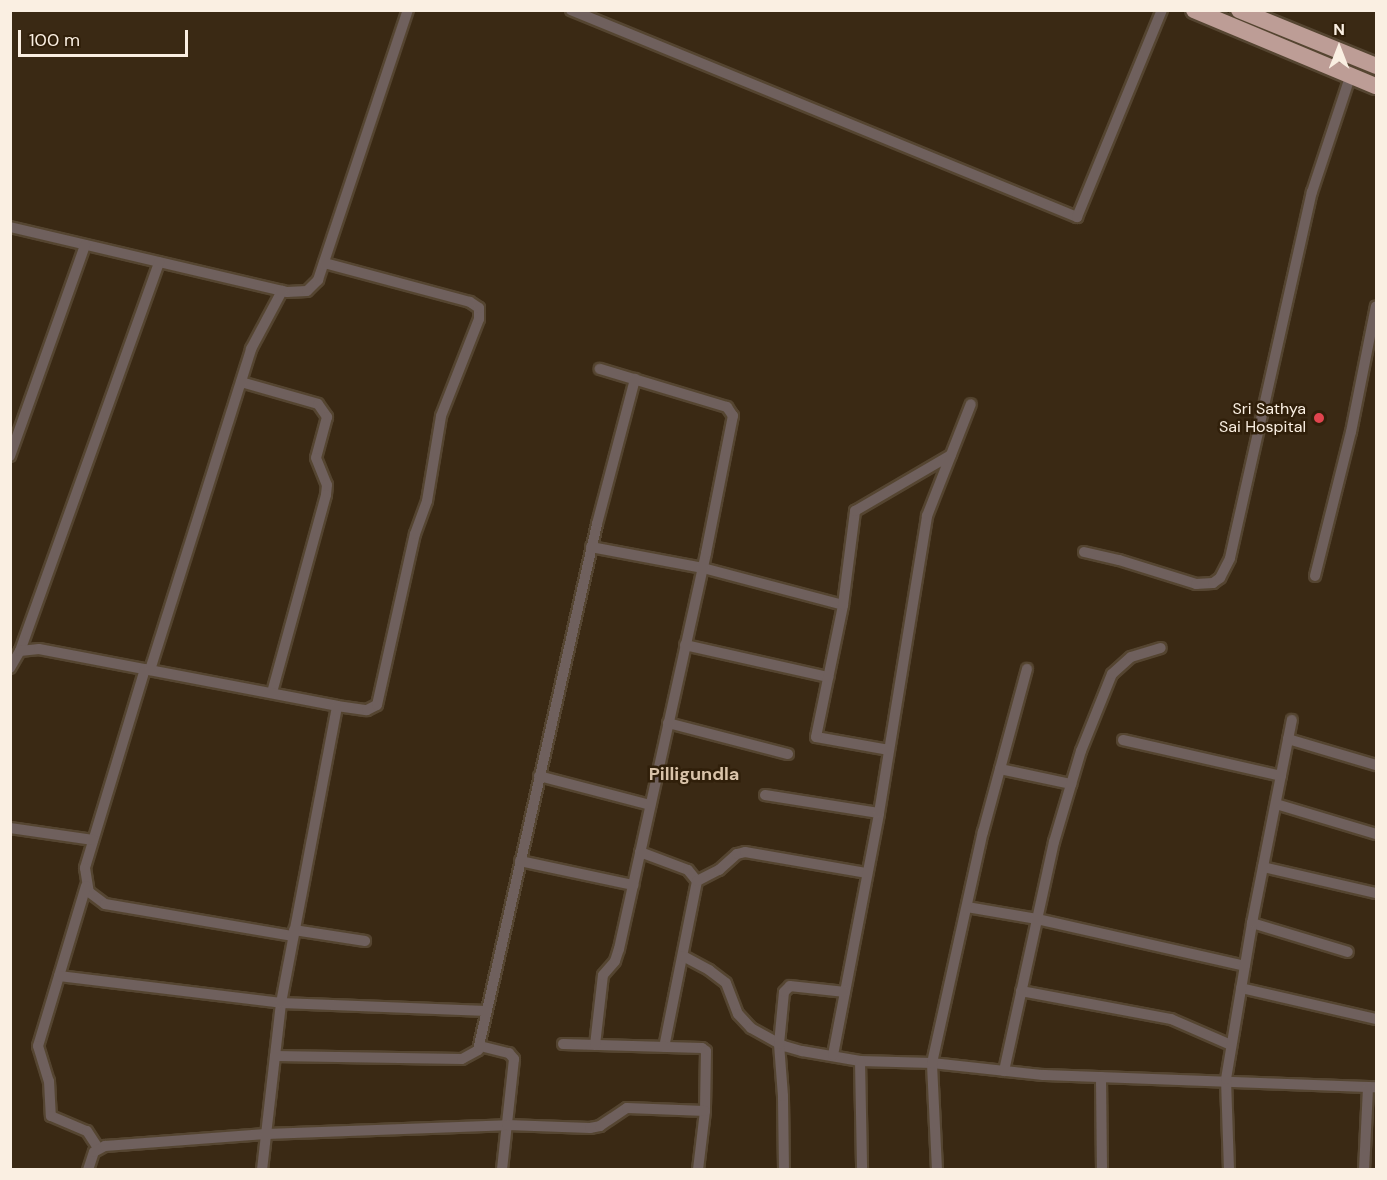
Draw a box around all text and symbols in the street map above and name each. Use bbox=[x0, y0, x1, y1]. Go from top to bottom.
scale bar bbox=[21, 18, 190, 56]
north arrow bbox=[1309, 18, 1369, 78]
text: N bbox=[1333, 19, 1345, 40]
text: 100 m bbox=[29, 28, 80, 52]
place label: Sri Sathya Sai Hospital bbox=[1219, 399, 1306, 437]
marker: Sri Sathya Sai Hospital bbox=[1310, 409, 1328, 427]
district label: Pilligundla bbox=[649, 763, 739, 785]

